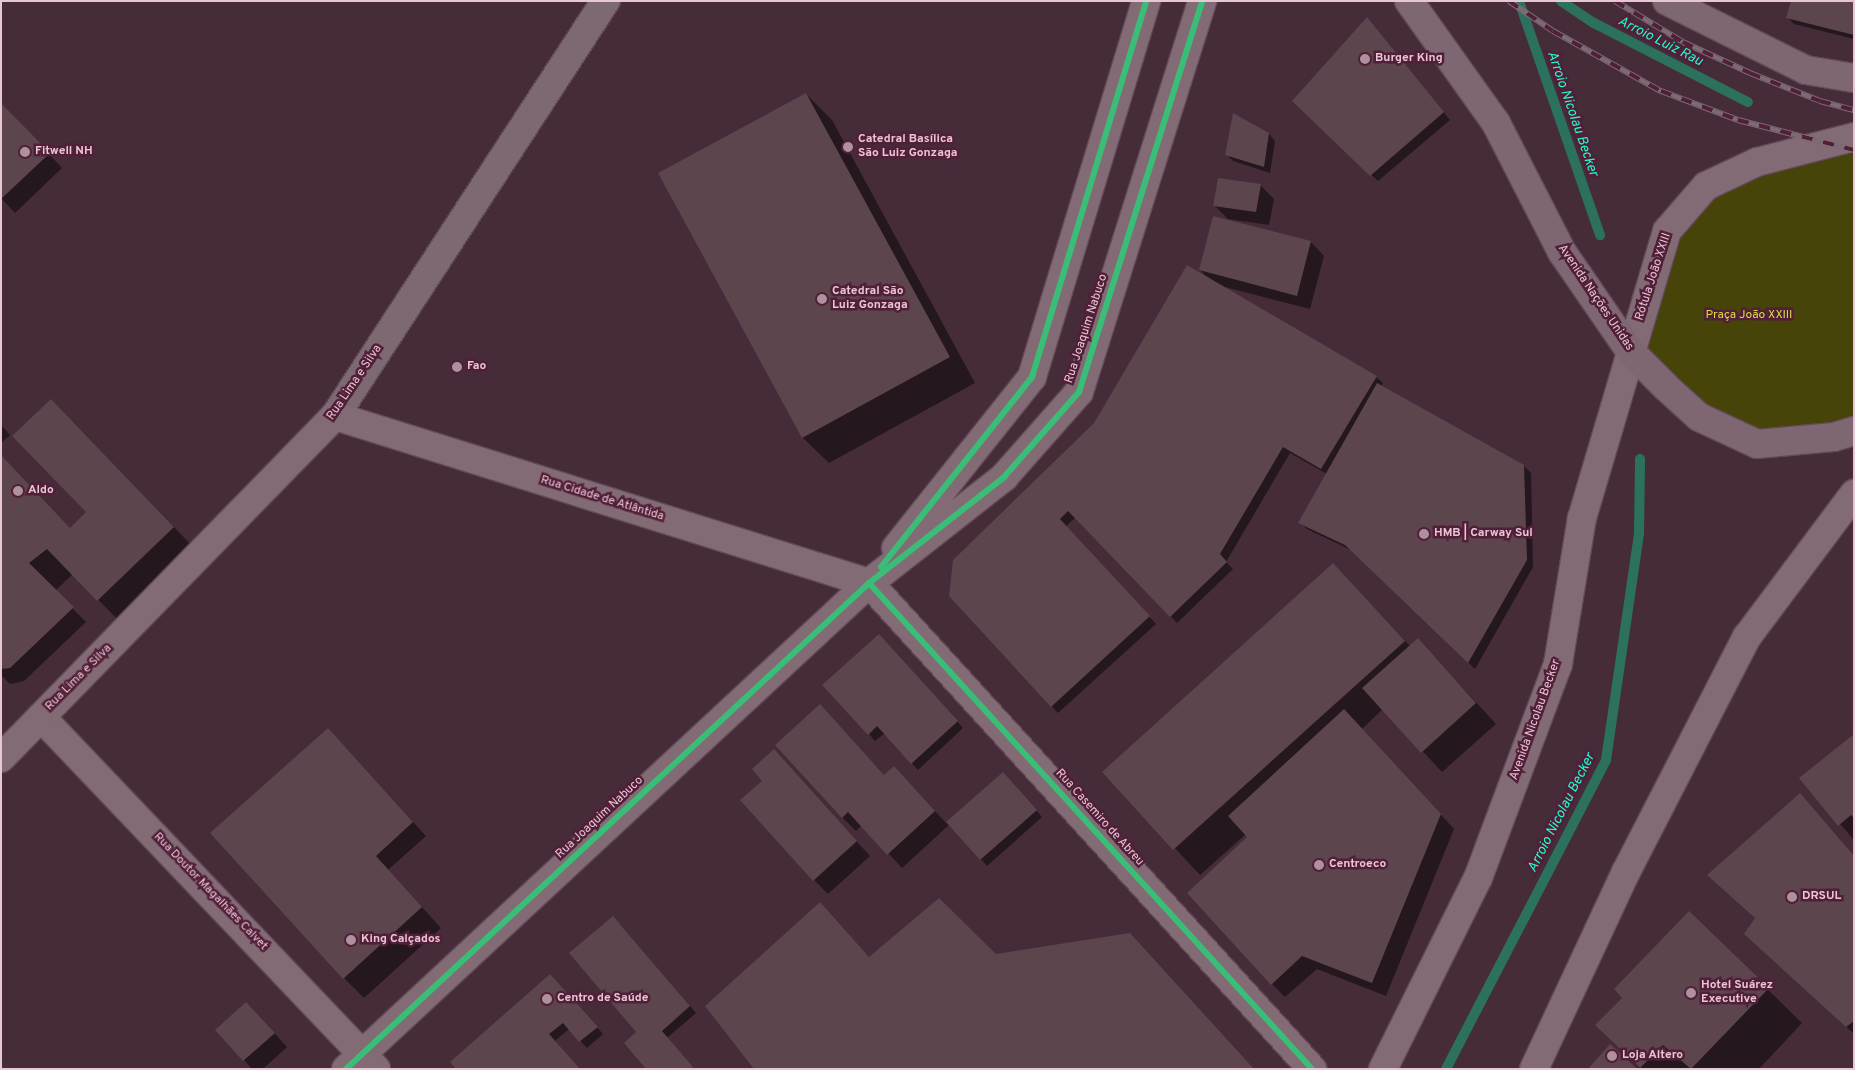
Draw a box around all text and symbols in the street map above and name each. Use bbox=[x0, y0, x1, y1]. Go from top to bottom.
water label: Arroio Luiz Rau bbox=[1615, 13, 1705, 71]
water label: Arroio Nicolau Becker bbox=[1543, 49, 1601, 179]
place label: Burger King bbox=[1375, 52, 1443, 66]
marker: Burger King bbox=[1359, 53, 1371, 65]
place label: Catedral Basílica São Luiz Gonzaga bbox=[858, 133, 958, 161]
marker: Catedral Basílica São Luiz Gonzaga bbox=[842, 141, 854, 153]
place label: Fitwell NH bbox=[35, 145, 93, 159]
marker: Fitwell NH bbox=[19, 146, 31, 158]
street label: Rótula João XXIII bbox=[1633, 231, 1675, 323]
street label: Avenida Nações Unidas bbox=[1554, 242, 1636, 354]
street label: Rua Joaquim Nabuco bbox=[1063, 273, 1111, 385]
place label: Catedral São Luiz Gonzaga bbox=[832, 285, 908, 313]
marker: Catedral São Luiz Gonzaga bbox=[816, 293, 828, 305]
park label: Praça João XXIII bbox=[1706, 309, 1792, 323]
street label: Rua Lima e Silva bbox=[324, 343, 386, 423]
place label: Fao bbox=[467, 360, 486, 374]
marker: Fao bbox=[451, 361, 463, 373]
street label: Rua Cidade de Atlântida bbox=[538, 473, 666, 525]
place label: Aldo bbox=[28, 484, 54, 498]
marker: Aldo bbox=[12, 485, 24, 497]
place label: HMB | Carway Sul bbox=[1434, 527, 1533, 541]
marker: HMB | Carway Sul bbox=[1418, 528, 1430, 540]
street label: Rua Lima e Silva bbox=[43, 642, 115, 714]
street label: Avenida Nicolau Becker bbox=[1507, 658, 1565, 782]
water label: Arroio Nicolau Becker bbox=[1525, 751, 1599, 875]
street label: Rua Casemiro de Abreu bbox=[1052, 767, 1146, 869]
street label: Rua Joaquim Nabuco bbox=[553, 774, 647, 862]
street label: Rua Doutor Magalhães Calvet bbox=[150, 830, 270, 954]
place label: Centroeco bbox=[1329, 858, 1386, 872]
marker: Centroeco bbox=[1313, 859, 1325, 871]
place label: DRSUL bbox=[1802, 890, 1841, 904]
marker: DRSUL bbox=[1786, 891, 1798, 903]
place label: King Calçados bbox=[361, 933, 441, 947]
marker: King Calçados bbox=[345, 934, 357, 946]
place label: Hotel Suárez Executive bbox=[1701, 979, 1773, 1007]
marker: Hotel Suárez Executive bbox=[1685, 987, 1697, 999]
place label: Centro de Saúde bbox=[557, 992, 648, 1006]
marker: Centro de Saúde bbox=[541, 993, 553, 1005]
place label: Loja Altero bbox=[1622, 1049, 1684, 1063]
marker: Loja Altero bbox=[1606, 1050, 1618, 1062]

